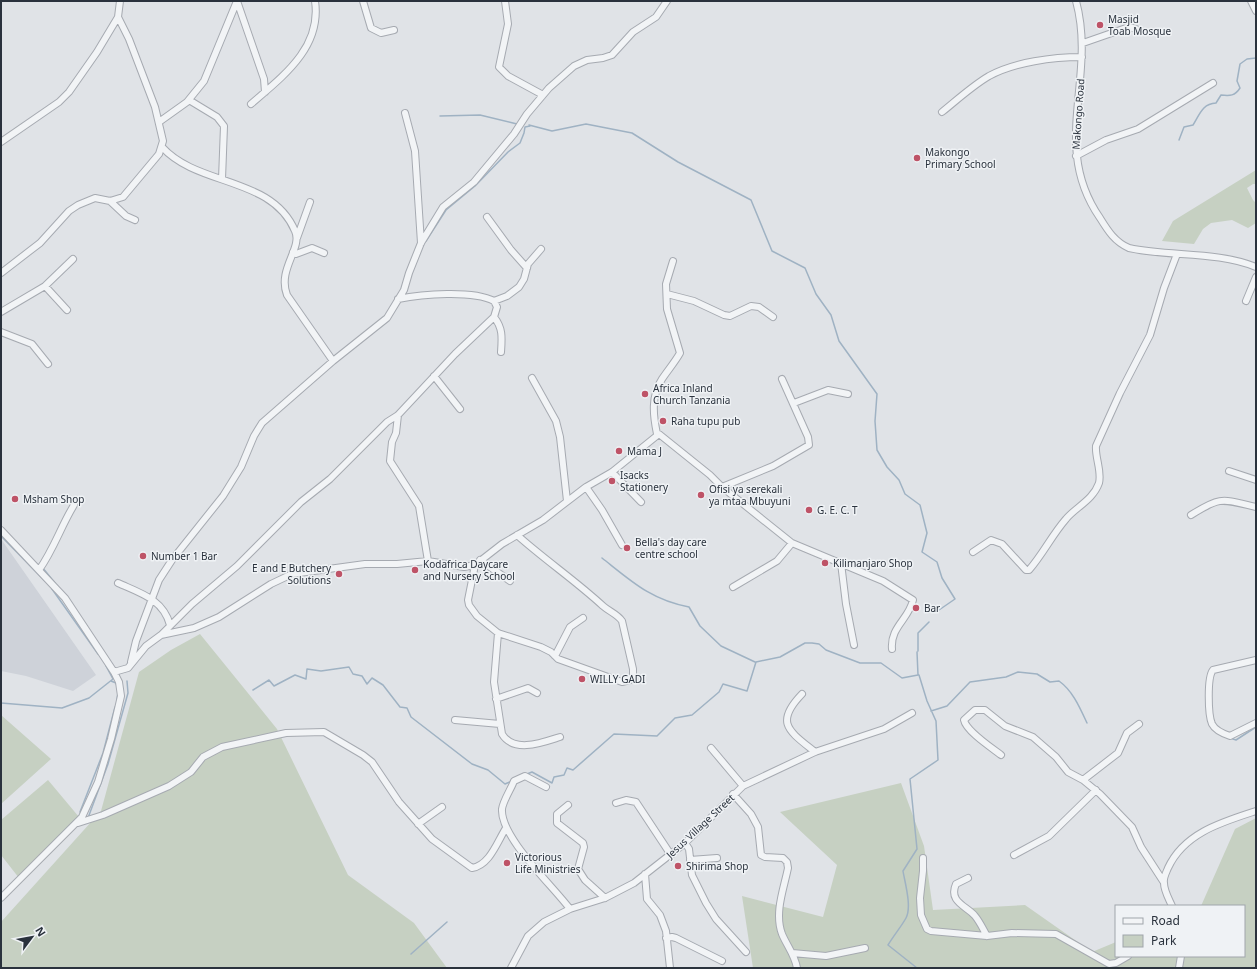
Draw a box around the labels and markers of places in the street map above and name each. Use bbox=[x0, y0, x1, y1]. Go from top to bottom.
place label: Masjid Toab Mosque bbox=[1108, 12, 1172, 38]
marker: Masjid Toab Mosque bbox=[1095, 20, 1105, 30]
place label: Makongo Primary School bbox=[925, 145, 996, 171]
marker: Makongo Primary School bbox=[912, 153, 922, 163]
place label: Africa Inland Church Tanzania bbox=[653, 381, 730, 407]
marker: Africa Inland Church Tanzania bbox=[640, 389, 650, 399]
place label: Raha tupu pub bbox=[671, 414, 740, 428]
marker: Raha tupu pub bbox=[658, 416, 668, 426]
place label: Mama J bbox=[627, 444, 662, 458]
marker: Mama J bbox=[614, 446, 624, 456]
place label: Isacks Stationery bbox=[620, 468, 669, 494]
marker: Isacks Stationery bbox=[607, 476, 617, 486]
place label: Ofisi ya serekali ya mtaa Mbuyuni bbox=[709, 482, 791, 508]
marker: Ofisi ya serekali ya mtaa Mbuyuni bbox=[696, 490, 706, 500]
place label: Msham Shop bbox=[23, 492, 84, 506]
marker: Msham Shop bbox=[10, 494, 20, 504]
place label: G. E. C. T bbox=[817, 503, 858, 517]
marker: G. E. C. T bbox=[804, 505, 814, 515]
place label: Bella's day care centre school bbox=[635, 535, 707, 561]
marker: Bella's day care centre school bbox=[622, 543, 632, 553]
place label: Number 1 Bar bbox=[151, 549, 217, 563]
marker: Number 1 Bar bbox=[138, 551, 148, 561]
place label: Kilimanjaro Shop bbox=[833, 556, 913, 570]
place label: Kodafrica Daycare and Nursery School bbox=[423, 557, 515, 583]
marker: Kilimanjaro Shop bbox=[820, 558, 830, 568]
place label: E and E Butchery Solutions bbox=[252, 561, 332, 587]
marker: Kodafrica Daycare and Nursery School bbox=[410, 565, 420, 575]
marker: E and E Butchery Solutions bbox=[334, 569, 344, 579]
place label: Bar bbox=[924, 601, 940, 615]
marker: Bar bbox=[911, 603, 921, 613]
place label: WILLY GADI bbox=[590, 672, 646, 686]
marker: WILLY GADI bbox=[577, 674, 587, 684]
place label: Victorious Life Ministries bbox=[515, 850, 581, 876]
marker: Victorious Life Ministries bbox=[502, 858, 512, 868]
place label: Shirima Shop bbox=[686, 859, 748, 873]
marker: Shirima Shop bbox=[673, 861, 683, 871]

